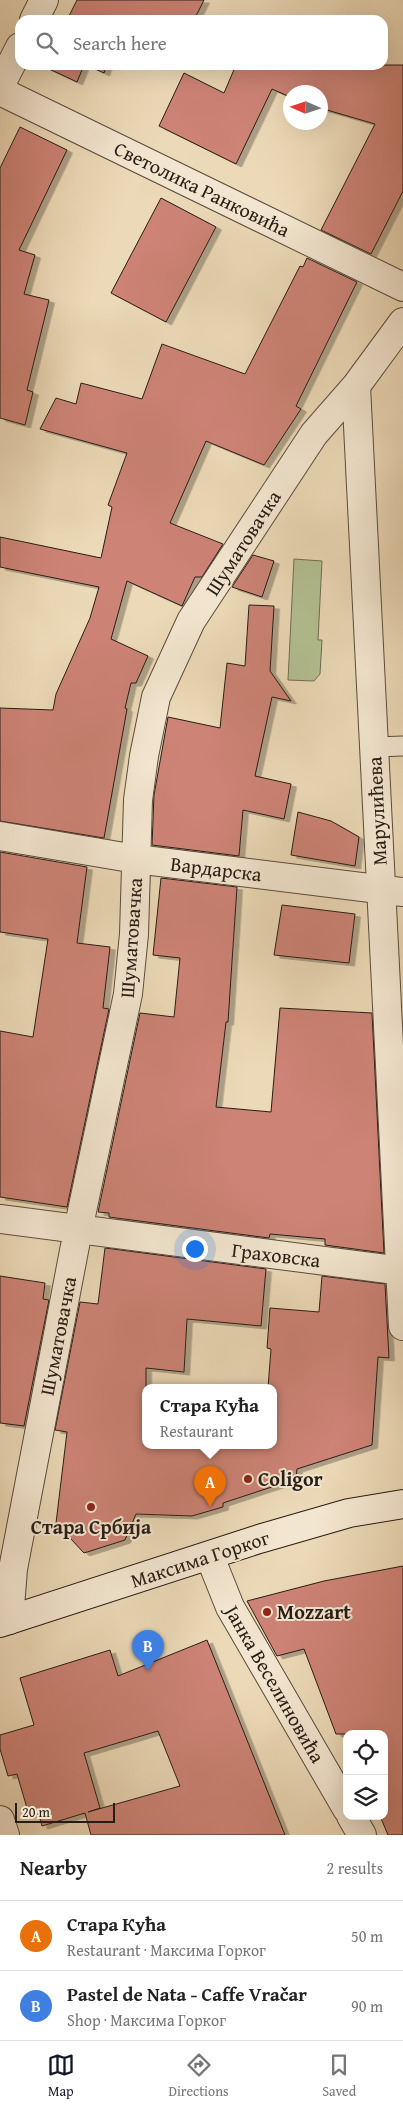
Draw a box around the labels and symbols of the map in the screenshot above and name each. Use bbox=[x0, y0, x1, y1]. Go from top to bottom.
north arrow bbox=[283, 85, 328, 130]
street label: Светолика Ранковића bbox=[110, 133, 295, 244]
street label: Шуматовачка bbox=[198, 484, 288, 601]
street label: Марулићева bbox=[359, 755, 394, 866]
street label: Вардарска bbox=[169, 849, 264, 889]
street label: Шуматовачка bbox=[112, 876, 149, 999]
street label: Граховска bbox=[230, 1235, 322, 1274]
your location bbox=[182, 1236, 208, 1262]
street label: Шуматовачка bbox=[32, 1274, 83, 1398]
place label: Coligor bbox=[258, 1464, 323, 1493]
pin: A bbox=[194, 1466, 226, 1507]
marker: Coligor bbox=[242, 1473, 254, 1485]
marker: Стара Србија bbox=[85, 1501, 97, 1513]
place label: Стара Србија bbox=[31, 1512, 152, 1541]
street label: Максима Горког bbox=[127, 1522, 274, 1595]
street label: Јанка Веселиновића bbox=[217, 1597, 333, 1768]
place label: Mozzart bbox=[277, 1597, 351, 1626]
marker: Mozzart bbox=[261, 1606, 273, 1618]
pin: B bbox=[132, 1630, 164, 1671]
scale bar bbox=[15, 1800, 115, 1823]

